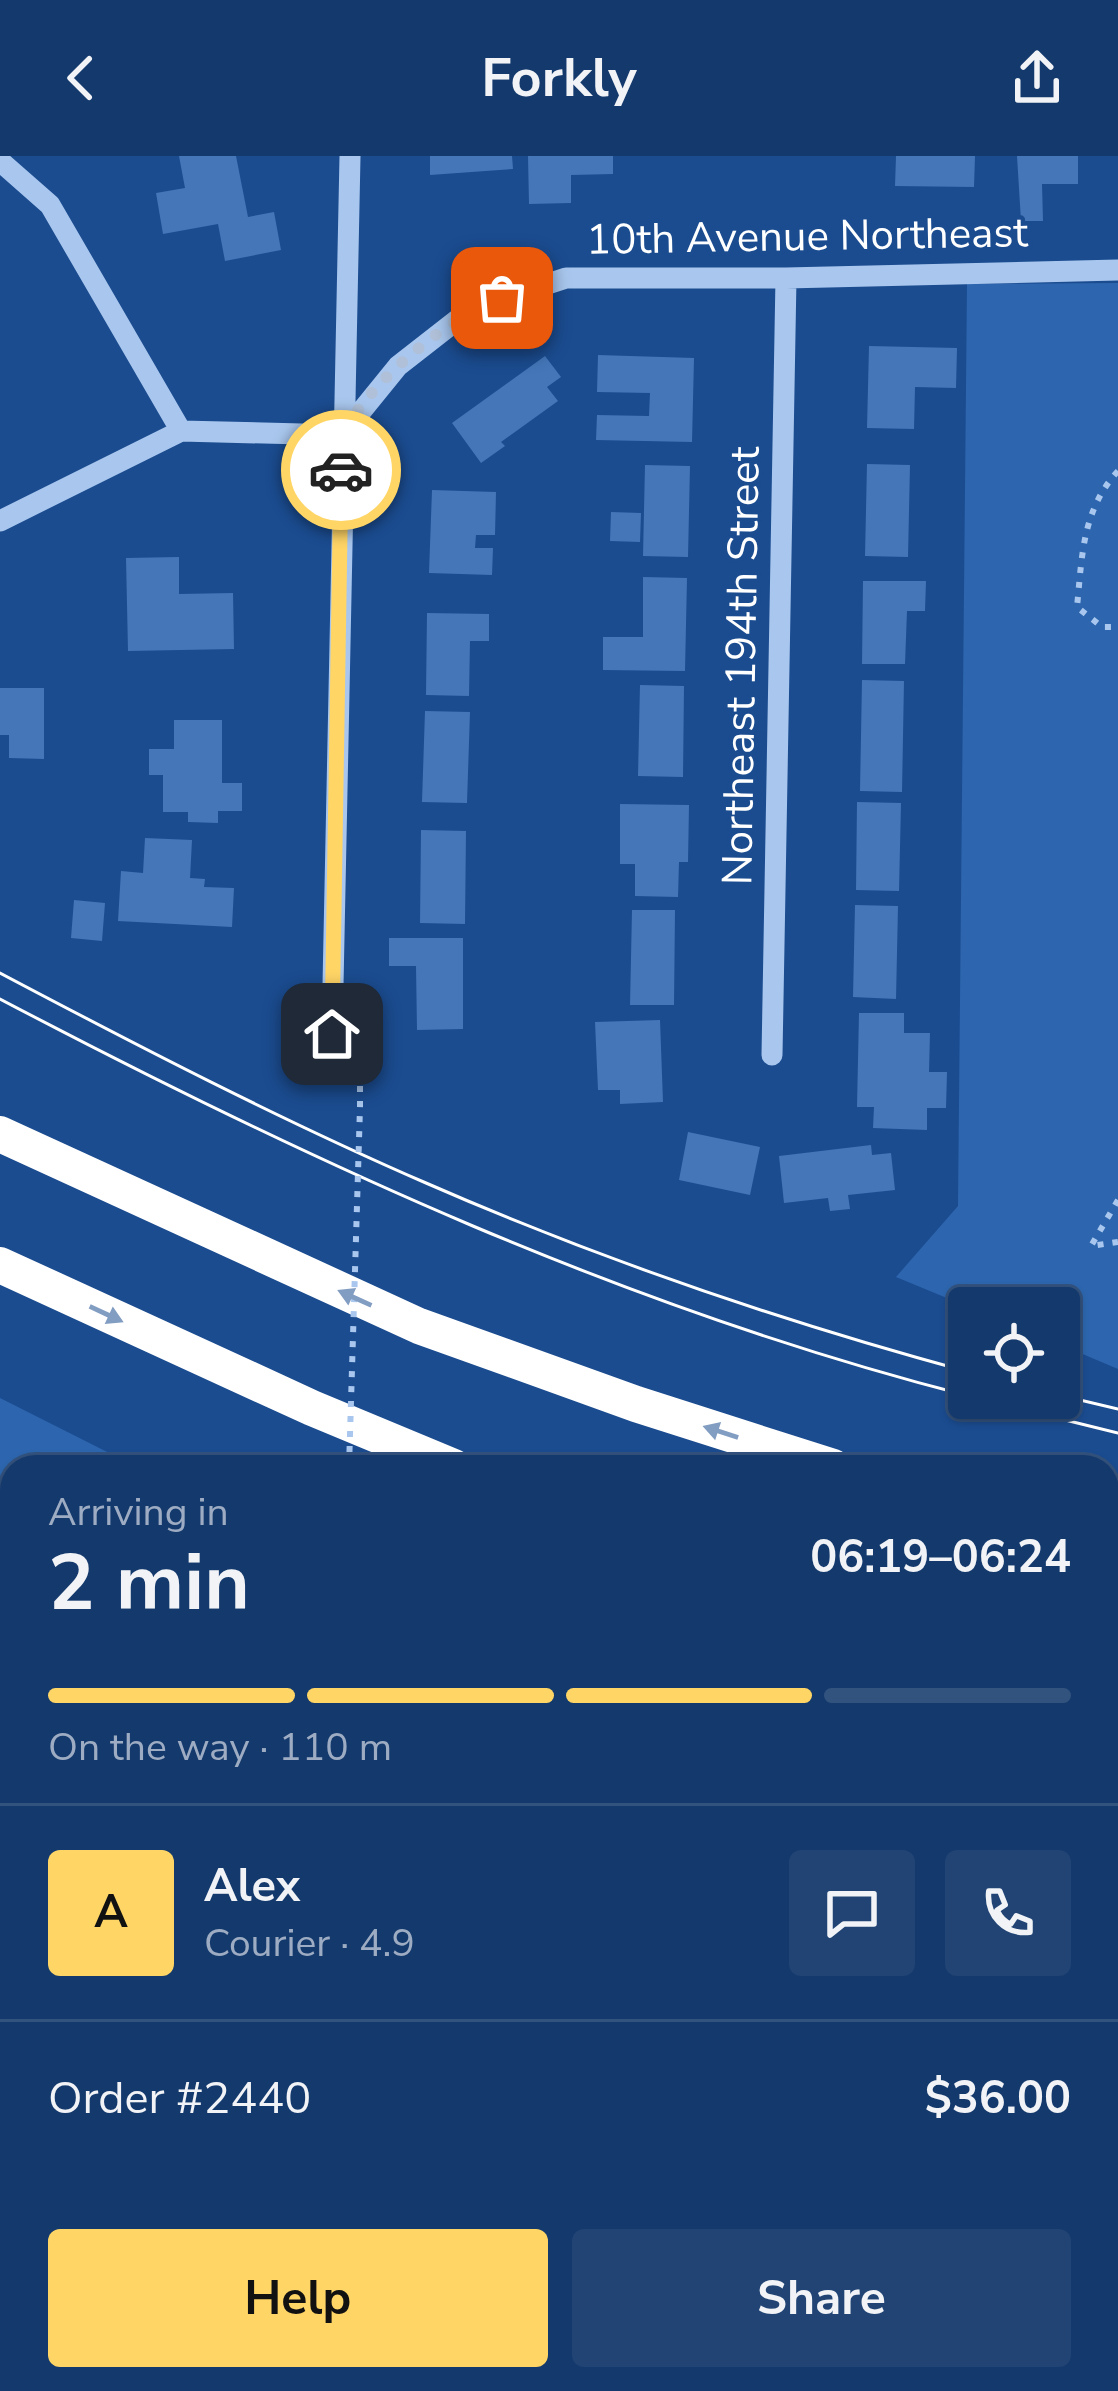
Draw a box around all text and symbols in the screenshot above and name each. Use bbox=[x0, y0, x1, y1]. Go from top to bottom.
text: Forkly bbox=[481, 41, 637, 115]
icon: back bbox=[48, 45, 114, 111]
icon: share bbox=[1004, 45, 1070, 111]
street label: 10th Avenue Northeast bbox=[586, 204, 1029, 269]
pin bbox=[451, 247, 553, 349]
icon: bag bbox=[469, 265, 535, 331]
courier bbox=[281, 410, 401, 530]
icon: car bbox=[308, 437, 374, 503]
street label: Northeast 194th Street bbox=[709, 446, 774, 886]
pin bbox=[281, 983, 383, 1085]
icon: home bbox=[299, 1001, 365, 1067]
one-way arrow bbox=[337, 1287, 372, 1307]
map controls bbox=[948, 1287, 1080, 1419]
button: locate bbox=[948, 1287, 1080, 1419]
one-way arrow bbox=[89, 1304, 124, 1324]
one-way arrow bbox=[702, 1421, 739, 1440]
text: Arriving in bbox=[48, 1486, 229, 1539]
text: 06:19–06:24 bbox=[810, 1527, 1071, 1588]
text: 2 min bbox=[48, 1530, 250, 1637]
text: On the way · 110 m bbox=[48, 1721, 392, 1774]
button: chat bbox=[789, 1850, 915, 1976]
button: phone bbox=[945, 1850, 1071, 1976]
text: Alex bbox=[204, 1856, 300, 1917]
text: A bbox=[94, 1882, 128, 1943]
text: Courier · 4.9 bbox=[204, 1917, 415, 1970]
text: Order #2440 bbox=[48, 2068, 311, 2129]
text: $36.00 bbox=[925, 2068, 1071, 2129]
button: Help bbox=[48, 2229, 548, 2367]
button: Share bbox=[572, 2229, 1071, 2367]

